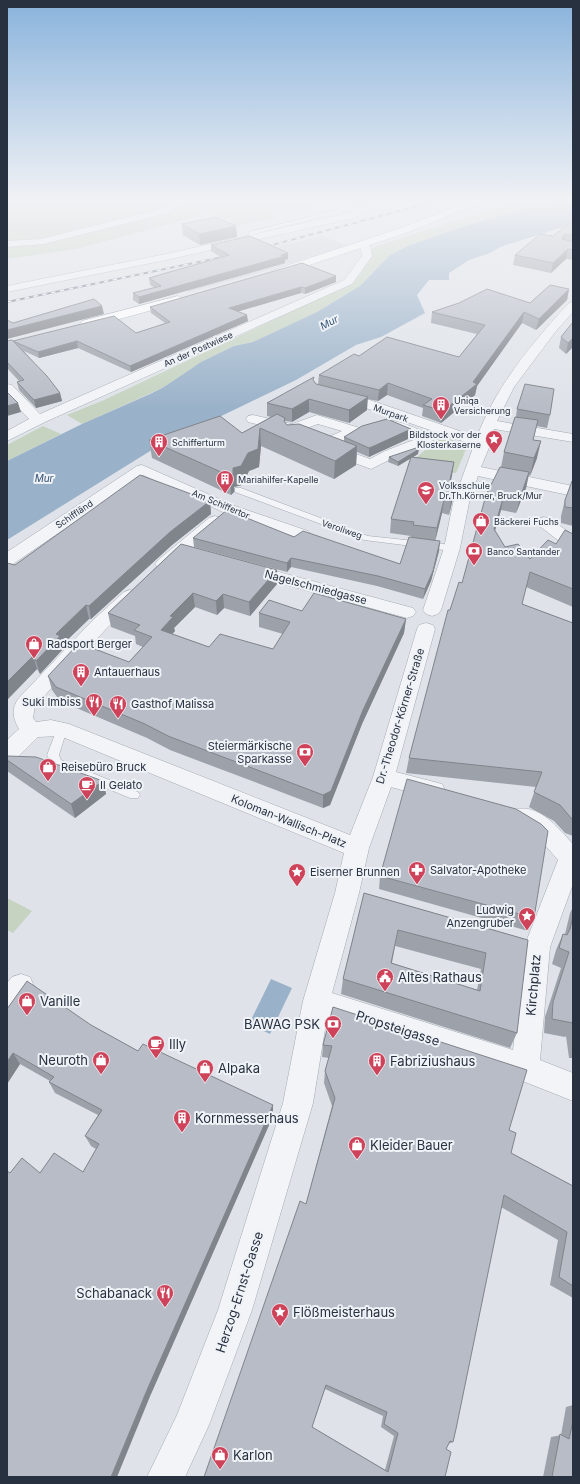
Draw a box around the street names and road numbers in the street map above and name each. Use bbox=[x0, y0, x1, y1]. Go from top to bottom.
street label: An der Postwiese bbox=[162, 329, 234, 369]
street label: Murpark bbox=[372, 402, 410, 424]
street label: Am Schiffertor bbox=[191, 487, 252, 521]
street label: Schiffländ bbox=[53, 497, 95, 531]
street label: Veroliweg bbox=[320, 517, 364, 541]
street label: Nagelschmiedgasse bbox=[263, 567, 369, 607]
street label: Dr.-Theodor-Körner-Straße bbox=[373, 646, 427, 786]
street label: Koloman-Wallisch-Platz bbox=[229, 791, 349, 851]
street label: Kirchplatz bbox=[522, 954, 544, 1016]
street label: Propsteigasse bbox=[354, 1007, 442, 1049]
street label: Herzog-Ernst-Gasse bbox=[212, 1229, 266, 1355]

